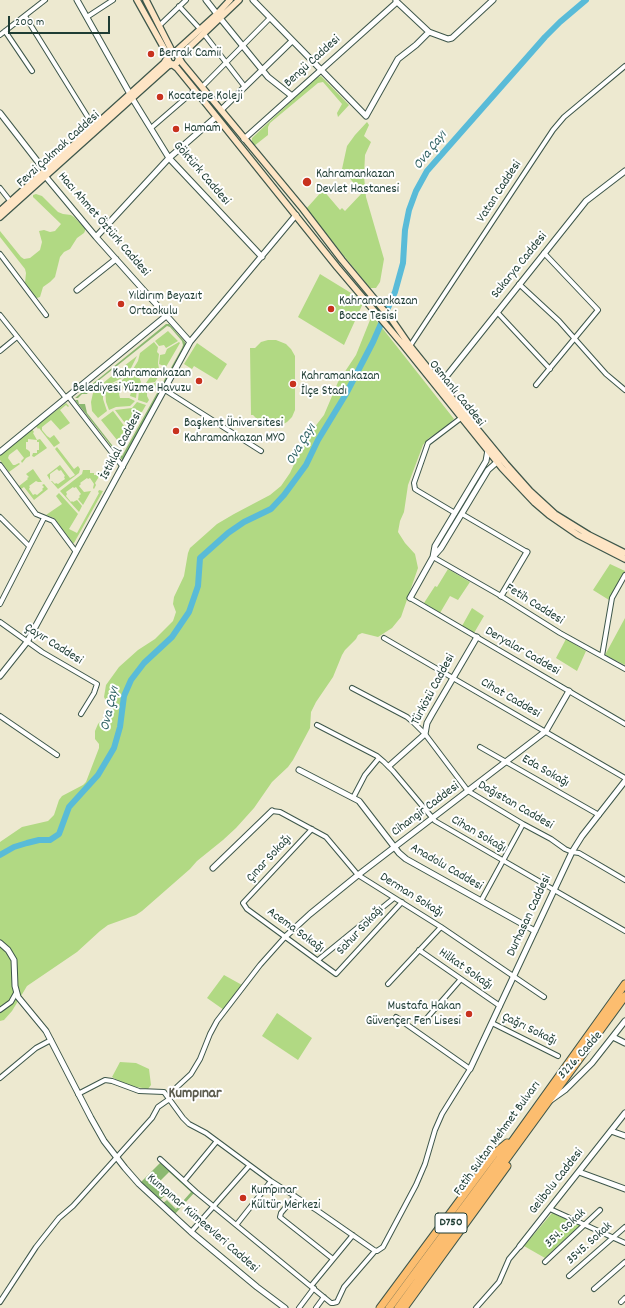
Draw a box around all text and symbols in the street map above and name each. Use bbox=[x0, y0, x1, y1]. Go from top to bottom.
scale bar bbox=[10, 8, 112, 34]
text: 200 m bbox=[15, 14, 44, 31]
street label: Bengü Caddesi bbox=[282, 33, 344, 91]
place label: Berrak Camii bbox=[159, 46, 221, 62]
marker: Berrak Camii bbox=[146, 49, 156, 59]
place label: Kocatepe Koleji bbox=[168, 89, 243, 105]
marker: Kocatepe Koleji bbox=[155, 92, 165, 102]
street label: Fevzi Çakmak Caddesi bbox=[14, 109, 104, 191]
place label: Hamam bbox=[184, 121, 221, 137]
marker: Hamam bbox=[171, 124, 181, 134]
water label: Ova Çayı bbox=[411, 128, 451, 174]
street label: Göktürk Caddesi bbox=[169, 139, 233, 209]
street label: Vatan Caddesi bbox=[474, 158, 526, 226]
place label: Kahramankazan Devlet Hastanesi bbox=[316, 167, 399, 198]
street label: Hacı Ahmet Öztürk Caddesi bbox=[54, 170, 152, 280]
marker: Kahramankazan Devlet Hastanesi bbox=[301, 176, 313, 188]
street label: Sakarya Caddesi bbox=[489, 230, 551, 302]
place label: Yıldırım Beyazıt Ortaokulu bbox=[129, 289, 202, 320]
place label: Kahramankazan Bocce Tesisi bbox=[339, 294, 417, 325]
marker: Yıldırım Beyazıt Ortaokulu bbox=[116, 299, 126, 309]
marker: Kahramankazan Bocce Tesisi bbox=[326, 304, 336, 314]
street label: Osmanlı Caddesi bbox=[425, 358, 487, 430]
place label: Kahramankazan Belediyesi Yüzme Havuzu bbox=[73, 366, 191, 397]
place label: Kahramankazan İlçe Stadı bbox=[301, 369, 379, 400]
marker: Kahramankazan Belediyesi Yüzme Havuzu bbox=[194, 376, 204, 386]
marker: Kahramankazan İlçe Stadı bbox=[288, 379, 298, 389]
street label: İstiklal Caddesi bbox=[97, 409, 147, 483]
place label: Başkent Üniversitesi Kahramankazan MYO bbox=[184, 416, 285, 447]
water label: Ova Çayı bbox=[283, 421, 321, 469]
marker: Başkent Üniversitesi Kahramankazan MYO bbox=[171, 426, 181, 436]
street label: Fetih Caddesi bbox=[502, 581, 566, 629]
street label: Çayır Caddesi bbox=[21, 621, 85, 669]
street label: Deryalar Caddesi bbox=[482, 624, 562, 680]
street label: Türközü Caddesi bbox=[409, 652, 459, 728]
street label: Cihat Caddesi bbox=[477, 676, 543, 722]
water label: Ova Çayı bbox=[98, 685, 124, 733]
street label: Eda Sokağı bbox=[519, 752, 571, 792]
street label: Dağıstan Caddesi bbox=[474, 778, 556, 834]
street label: Cihangir Caddesi bbox=[389, 779, 463, 841]
street label: Cihan Sokağı bbox=[448, 813, 508, 857]
street label: Çınar Sokağı bbox=[244, 832, 296, 886]
street label: Anadolu Caddesi bbox=[407, 841, 485, 895]
street label: Derman Sokağı bbox=[376, 870, 446, 922]
street label: Durhasan Caddesi bbox=[504, 873, 556, 959]
street label: Sahur Sokağı bbox=[334, 903, 388, 959]
street label: Acema Sokağı bbox=[263, 905, 327, 957]
street label: Hilkat Sokağı bbox=[435, 946, 495, 994]
place label: Mustafa Hakan Güvençer Fen Lisesi bbox=[366, 999, 461, 1030]
marker: Mustafa Hakan Güvençer Fen Lisesi bbox=[464, 1009, 474, 1019]
street label: Çağrı Sokağı bbox=[499, 1010, 559, 1050]
street label: 3226. Cadde bbox=[555, 1029, 607, 1083]
street label: Fatih Sultan Mehmet Bulvarı bbox=[451, 1079, 545, 1199]
district label: Kumpınar bbox=[169, 1086, 221, 1104]
street label: Gelibolu Caddesi bbox=[526, 1146, 588, 1218]
street label: Kumpınar Kümeevleri Caddesi bbox=[143, 1171, 261, 1277]
place label: Kumpınar Kültür Merkezi bbox=[251, 1183, 320, 1214]
marker: Kumpınar Kültür Merkezi bbox=[238, 1193, 248, 1203]
street label: 354. Sokak bbox=[542, 1206, 590, 1252]
road number: D750 bbox=[435, 1213, 467, 1233]
street label: 3545. Sokak bbox=[564, 1219, 616, 1269]

